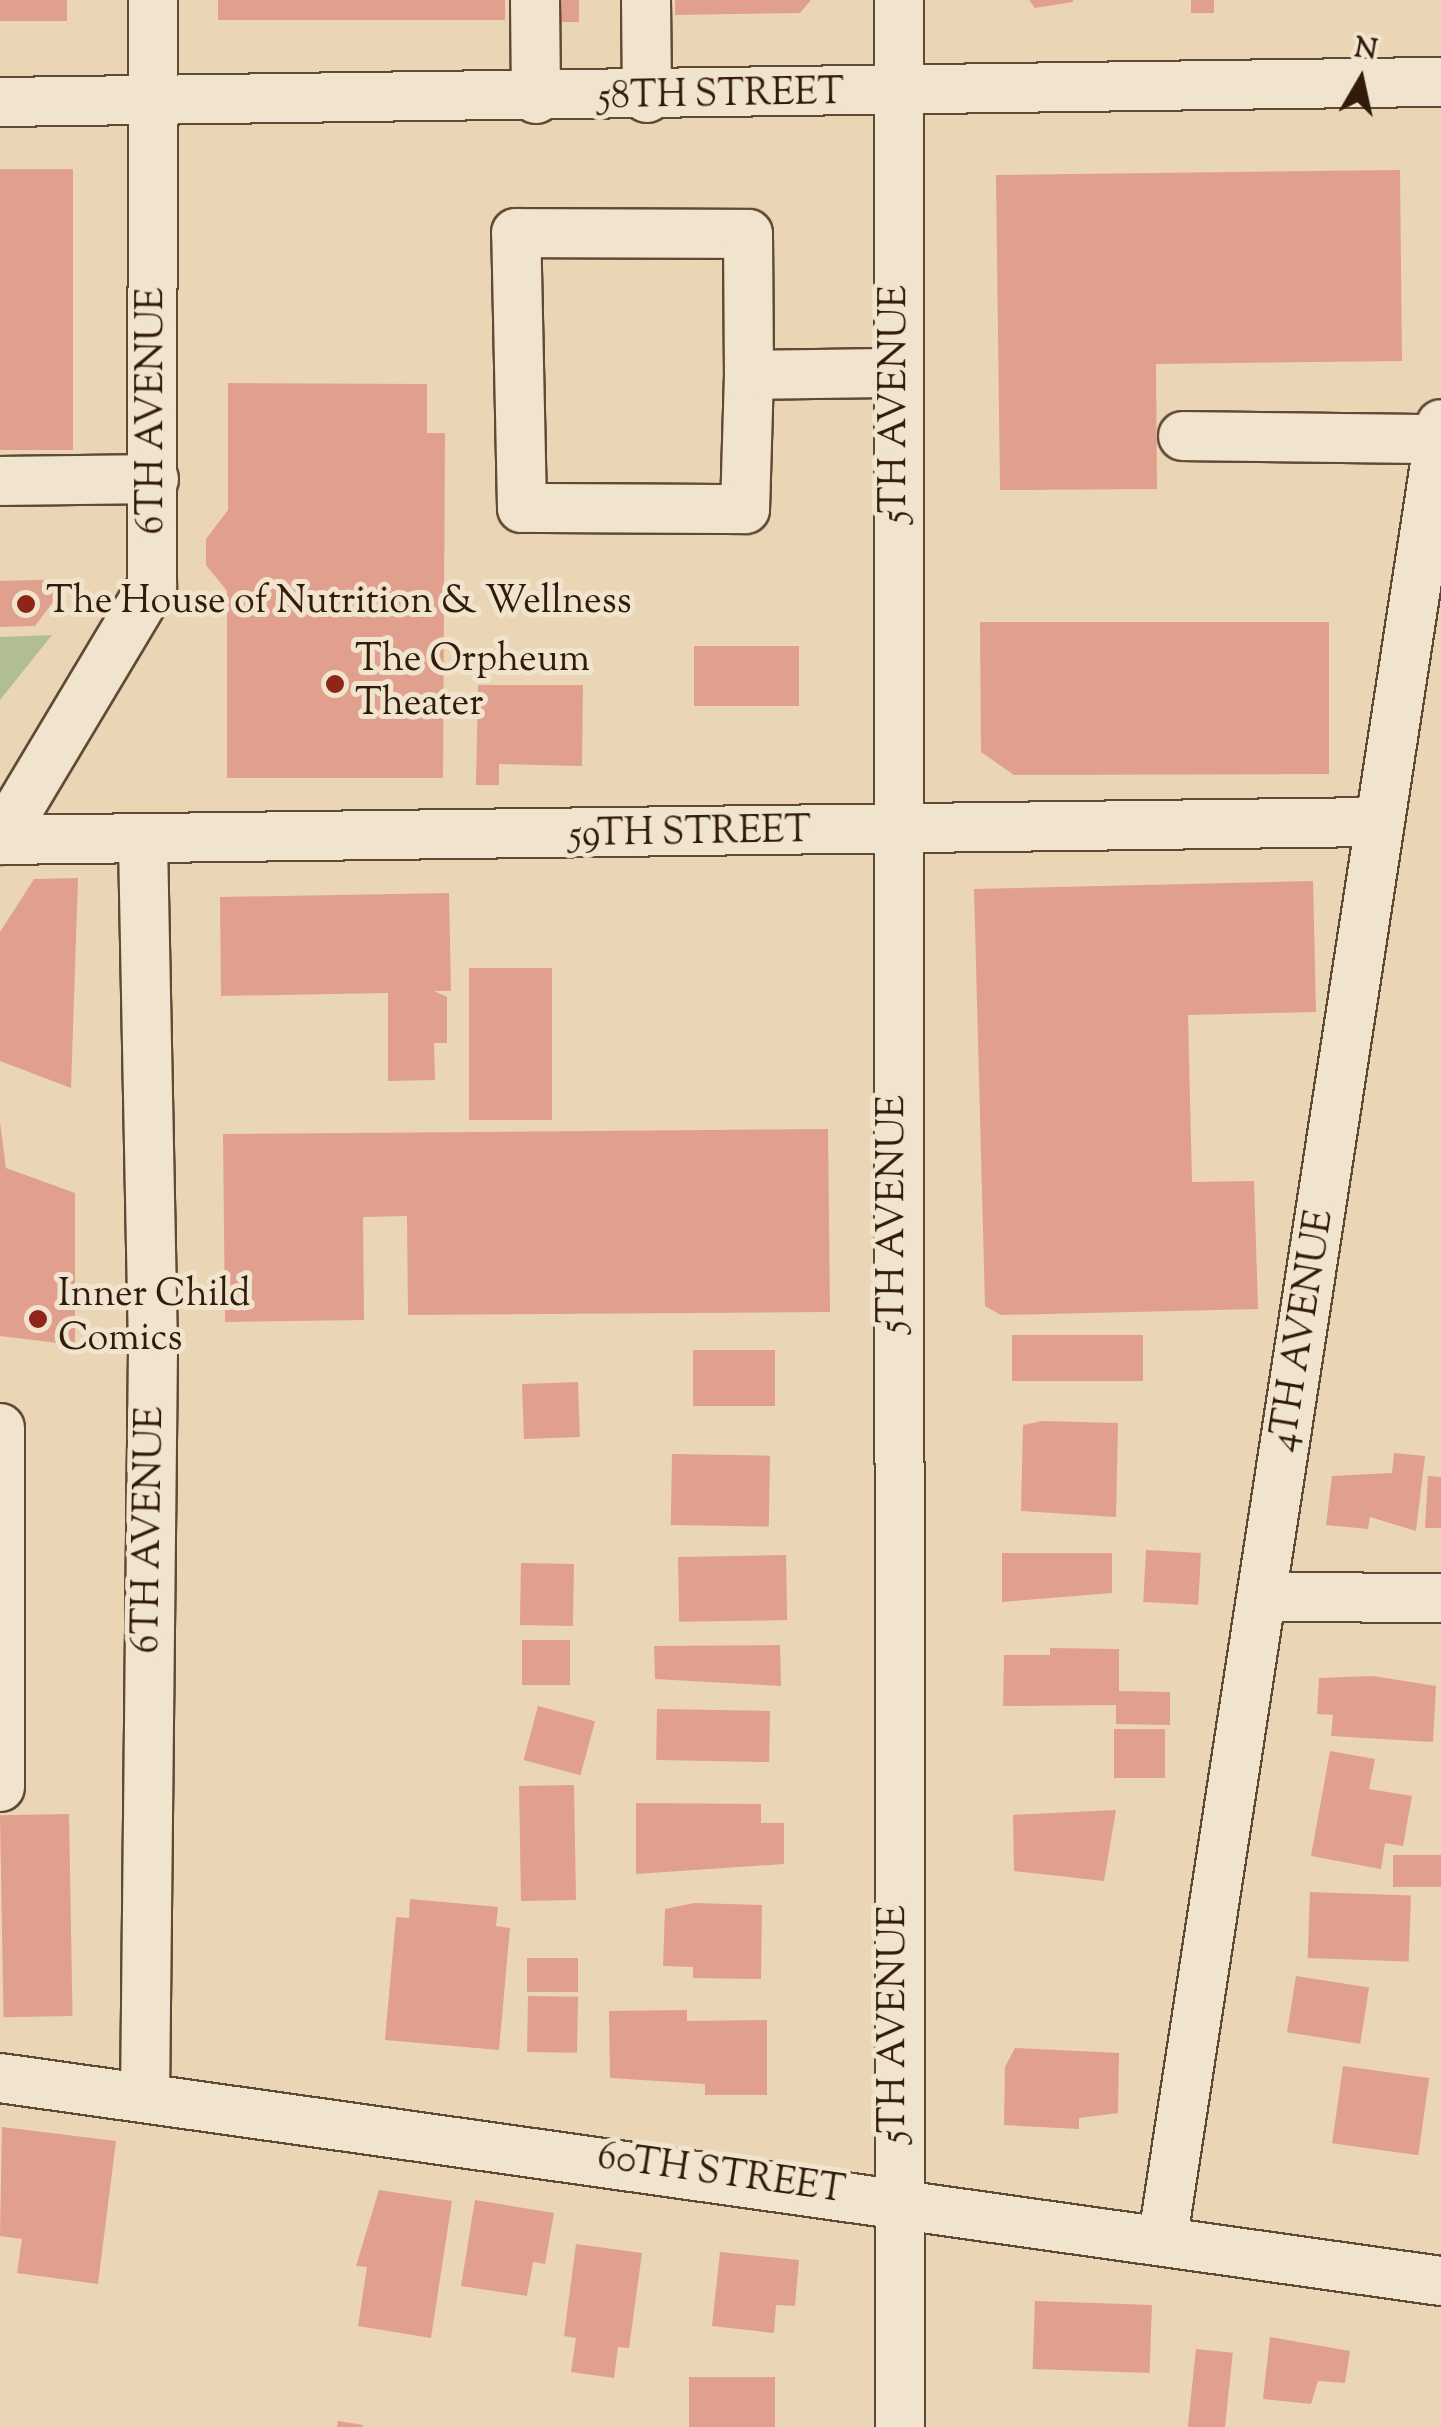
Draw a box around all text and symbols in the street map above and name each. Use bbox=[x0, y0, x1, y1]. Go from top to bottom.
text: N bbox=[1352, 29, 1380, 72]
north arrow bbox=[1311, 30, 1411, 130]
street label: 58TH STREET bbox=[598, 72, 844, 122]
street label: 5TH AVENUE bbox=[874, 285, 920, 523]
street label: 6TH AVENUE bbox=[131, 287, 177, 535]
place label: The House of Nutrition & Wellness bbox=[46, 581, 632, 627]
marker: The House of Nutrition & Wellness bbox=[15, 593, 37, 615]
place label: The Orpheum Theater bbox=[355, 639, 590, 728]
marker: The Orpheum Theater bbox=[324, 673, 346, 695]
street label: 59TH STREET bbox=[568, 810, 812, 860]
street label: 5TH AVENUE bbox=[872, 1095, 918, 1333]
street label: 4TH AVENUE bbox=[1262, 1207, 1346, 1455]
place label: Inner Child Comics bbox=[58, 1274, 251, 1364]
marker: Inner Child Comics bbox=[27, 1308, 49, 1330]
street label: 6TH AVENUE bbox=[126, 1406, 176, 1654]
street label: 5TH AVENUE bbox=[873, 1905, 919, 2143]
street label: 60TH STREET bbox=[594, 2136, 848, 2216]

